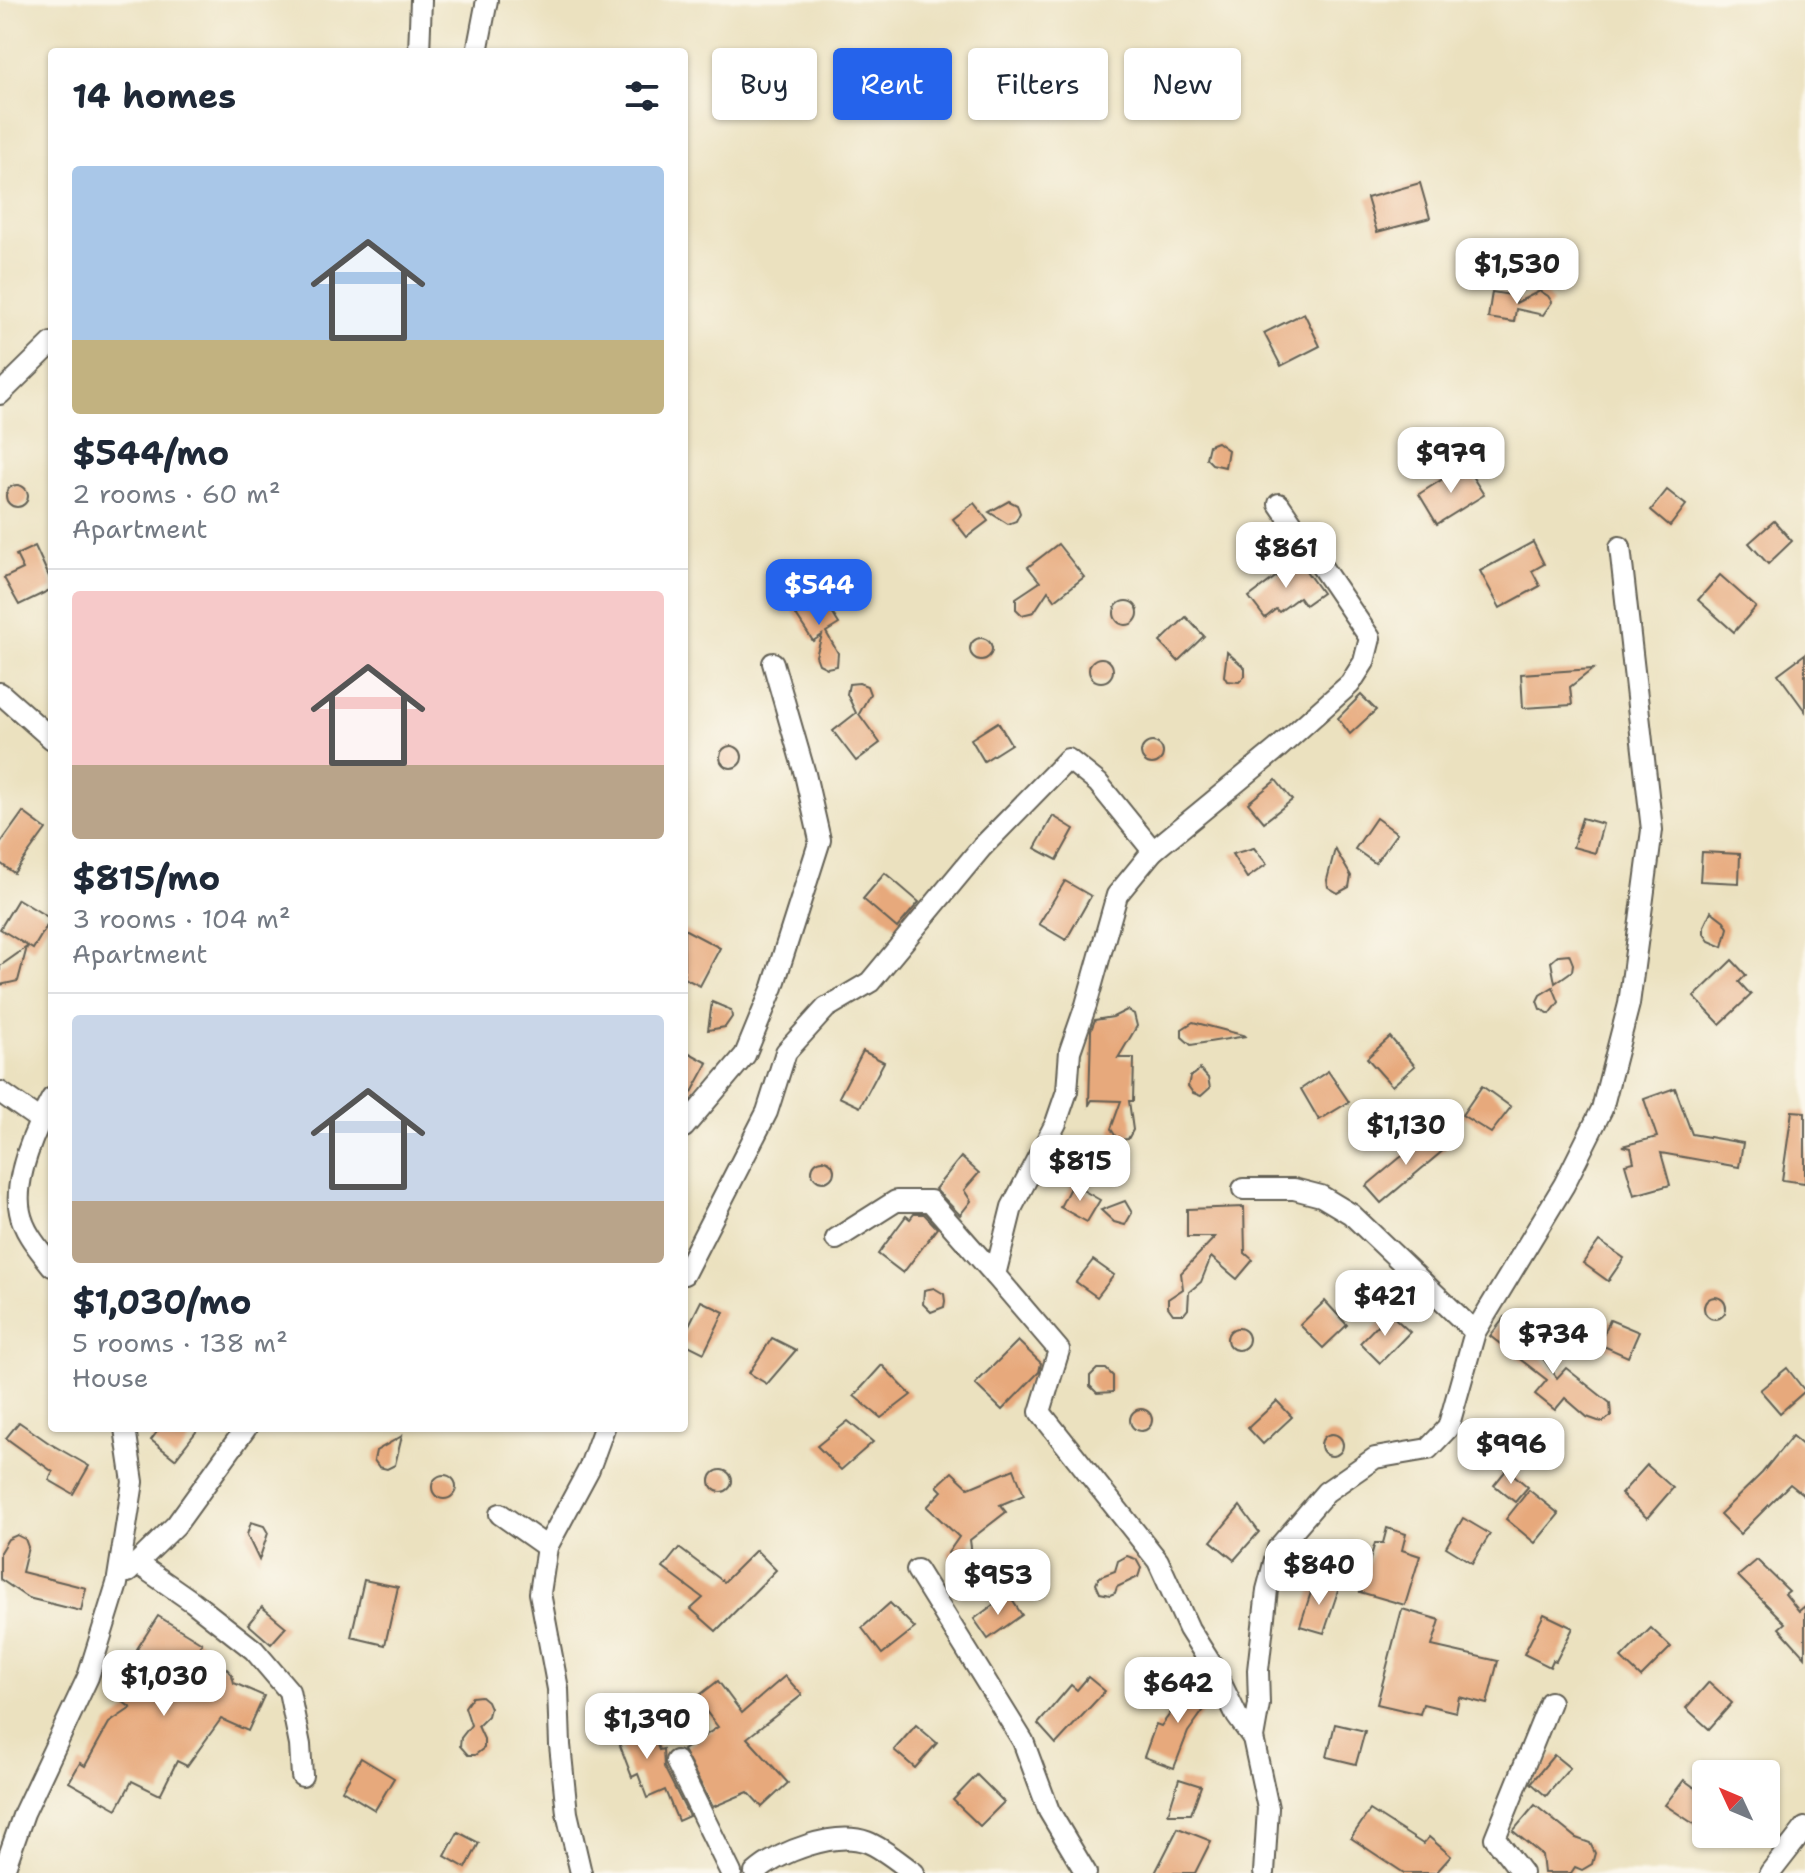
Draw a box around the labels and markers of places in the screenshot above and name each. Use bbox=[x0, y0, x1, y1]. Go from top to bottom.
pin: $1,530 bbox=[1452, 238, 1582, 306]
pin: $979 bbox=[1404, 427, 1498, 495]
pin: $861 bbox=[1239, 522, 1333, 590]
pin: $544 bbox=[772, 559, 866, 627]
pin: $1,130 bbox=[1341, 1099, 1471, 1167]
pin: $815 bbox=[1033, 1135, 1127, 1203]
pin: $421 bbox=[1338, 1270, 1432, 1338]
pin: $734 bbox=[1506, 1308, 1600, 1376]
pin: $996 bbox=[1464, 1418, 1558, 1486]
pin: $840 bbox=[1272, 1539, 1366, 1607]
pin: $953 bbox=[951, 1549, 1045, 1617]
pin: $1,030 bbox=[99, 1650, 229, 1718]
pin: $642 bbox=[1131, 1657, 1225, 1725]
pin: $1,390 bbox=[582, 1693, 712, 1761]

